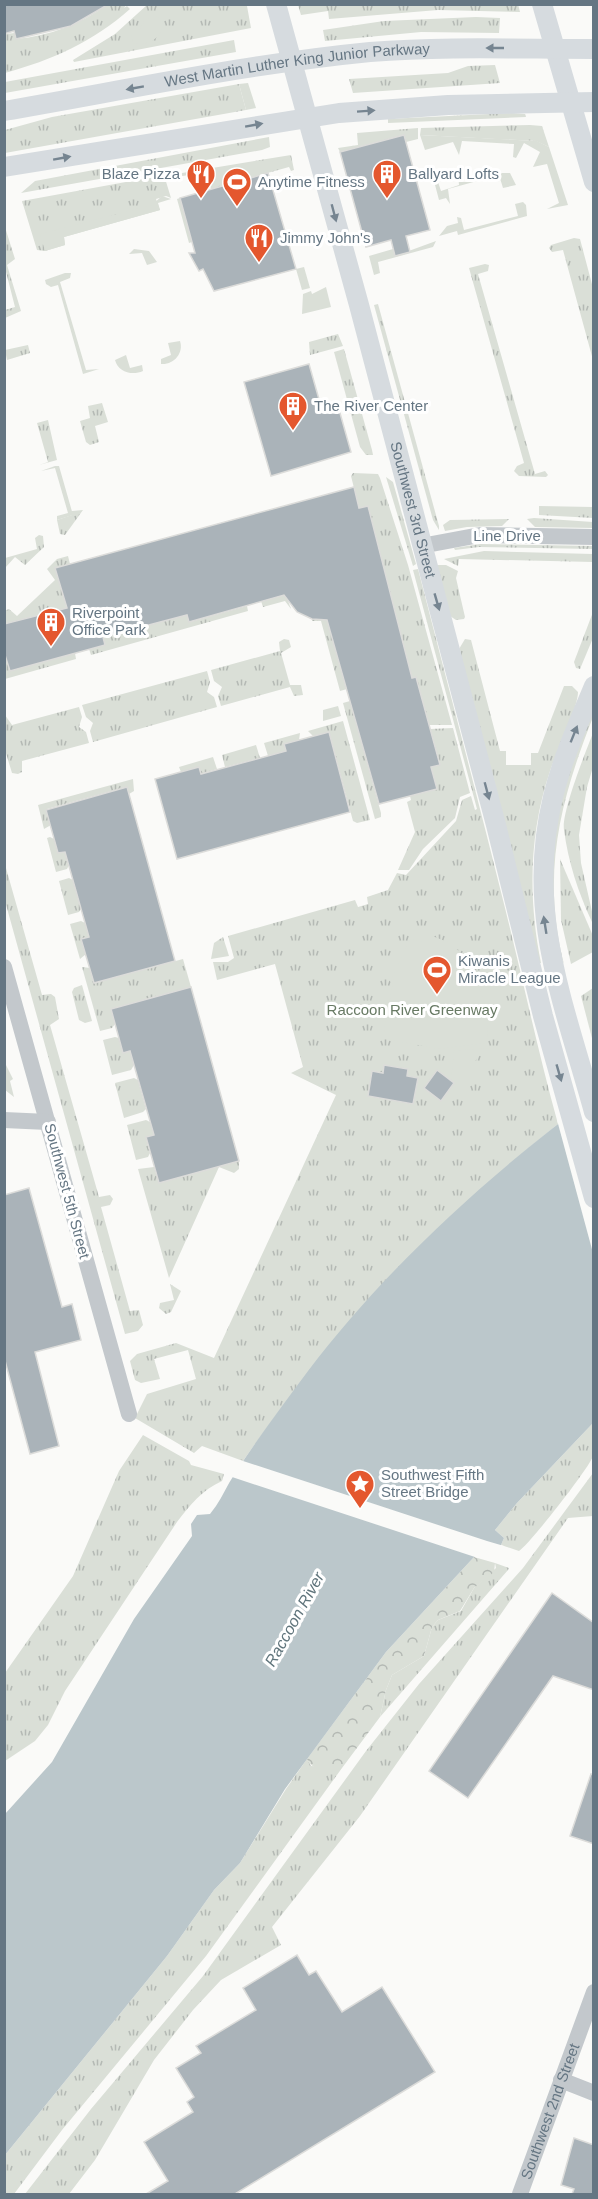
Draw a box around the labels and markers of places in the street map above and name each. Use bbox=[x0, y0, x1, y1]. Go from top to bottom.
restaurant icon: Blaze Pizza bbox=[185, 158, 217, 200]
building icon: Ballyard Lofts bbox=[371, 158, 403, 200]
place label: Blaze Pizza bbox=[102, 165, 181, 182]
place label: Ballyard Lofts bbox=[408, 165, 499, 182]
sports icon: Anytime Fitness bbox=[221, 166, 253, 208]
place label: Anytime Fitness bbox=[258, 173, 365, 190]
restaurant icon: Jimmy John's bbox=[243, 222, 275, 264]
place label: Jimmy John's bbox=[280, 229, 370, 246]
building icon: The River Center bbox=[277, 390, 309, 432]
place label: The River Center bbox=[314, 397, 428, 414]
place label: Riverpoint Office Park bbox=[72, 604, 146, 638]
building icon: Riverpoint Office Park bbox=[35, 606, 67, 648]
place label: Kiwanis Miracle League bbox=[458, 952, 561, 986]
sports icon: Kiwanis Miracle League bbox=[421, 954, 453, 996]
place label: Southwest Fifth Street Bridge bbox=[381, 1466, 484, 1500]
place icon: Southwest Fifth Street Bridge bbox=[344, 1468, 376, 1510]

